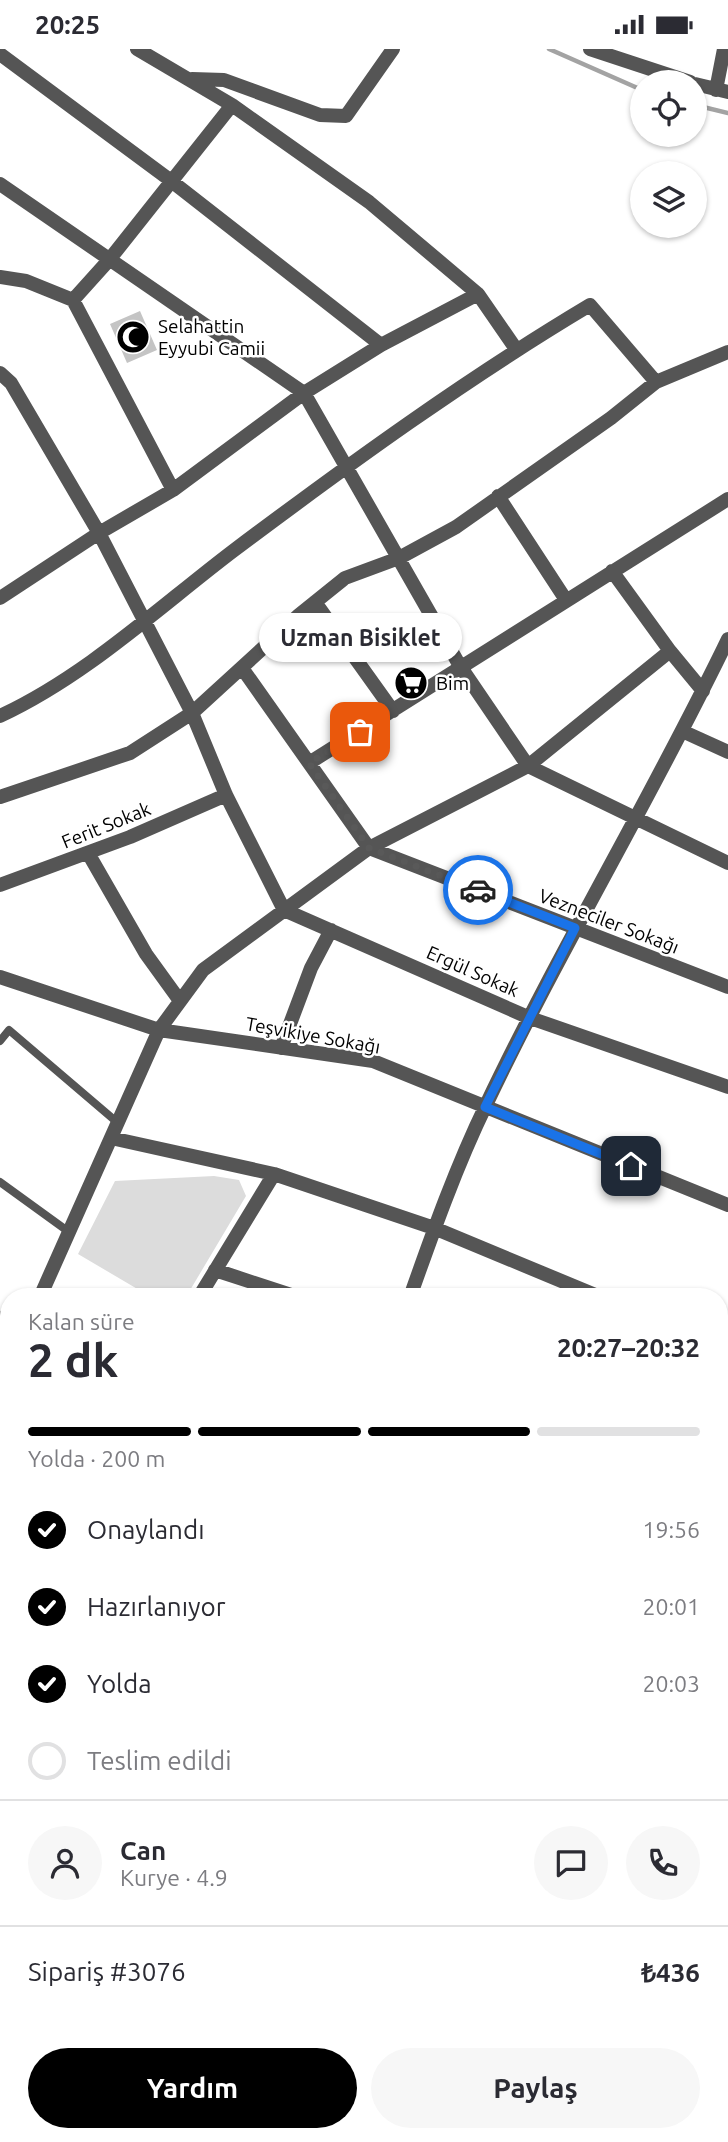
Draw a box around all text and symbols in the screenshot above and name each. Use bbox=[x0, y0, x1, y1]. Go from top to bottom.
text: 20:25 bbox=[35, 10, 100, 39]
map controls bbox=[630, 70, 707, 238]
button: locate bbox=[630, 70, 707, 147]
button: layers bbox=[630, 161, 707, 238]
place label: Selahattin Eyyubi Camii bbox=[158, 315, 265, 359]
mosque icon: Selahattin Eyyubi Camii bbox=[114, 318, 152, 356]
callout: Uzman Bisiklet bbox=[258, 613, 462, 662]
text: Uzman Bisiklet bbox=[280, 625, 441, 650]
supermarket icon: Bim bbox=[392, 664, 430, 702]
place label: Bim bbox=[436, 672, 469, 694]
pin bbox=[330, 702, 390, 762]
icon: bag bbox=[341, 713, 379, 751]
street label: Ferit Sokak bbox=[58, 797, 154, 853]
courier bbox=[443, 855, 513, 925]
icon: car bbox=[459, 871, 497, 909]
street label: Vezneciler Sokağı bbox=[536, 884, 682, 958]
street label: Ergül Sokak bbox=[423, 941, 523, 1001]
street label: Teşvikiye Sokağı bbox=[244, 1012, 382, 1058]
pin bbox=[601, 1136, 661, 1196]
icon: home bbox=[612, 1147, 650, 1185]
text: Kalan süre bbox=[28, 1309, 135, 1334]
text: 20:27–20:32 bbox=[557, 1333, 700, 1362]
text: 2 dk bbox=[28, 1334, 118, 1386]
text: Yolda · 200 m bbox=[28, 1446, 165, 1471]
icon: check bbox=[28, 1511, 66, 1549]
text: Onaylandı bbox=[87, 1515, 205, 1544]
text: 19:56 bbox=[642, 1517, 700, 1542]
icon: check bbox=[28, 1588, 66, 1626]
text: Hazırlanıyor bbox=[87, 1592, 226, 1621]
text: 20:01 bbox=[642, 1594, 700, 1619]
icon: check bbox=[28, 1665, 66, 1703]
text: Yolda bbox=[87, 1669, 152, 1698]
text: 20:03 bbox=[642, 1671, 700, 1696]
text: Teslim edildi bbox=[87, 1746, 232, 1775]
button: person bbox=[28, 1826, 102, 1900]
button: chat bbox=[534, 1826, 608, 1900]
button: phone bbox=[626, 1826, 700, 1900]
text: Can bbox=[120, 1836, 166, 1865]
text: Kurye · 4.9 bbox=[120, 1865, 228, 1890]
text: Sipariş #3076 bbox=[28, 1957, 186, 1986]
text: ₺436 bbox=[641, 1958, 700, 1987]
button: Yardım bbox=[28, 2048, 357, 2128]
button: Paylaş bbox=[371, 2048, 700, 2128]

